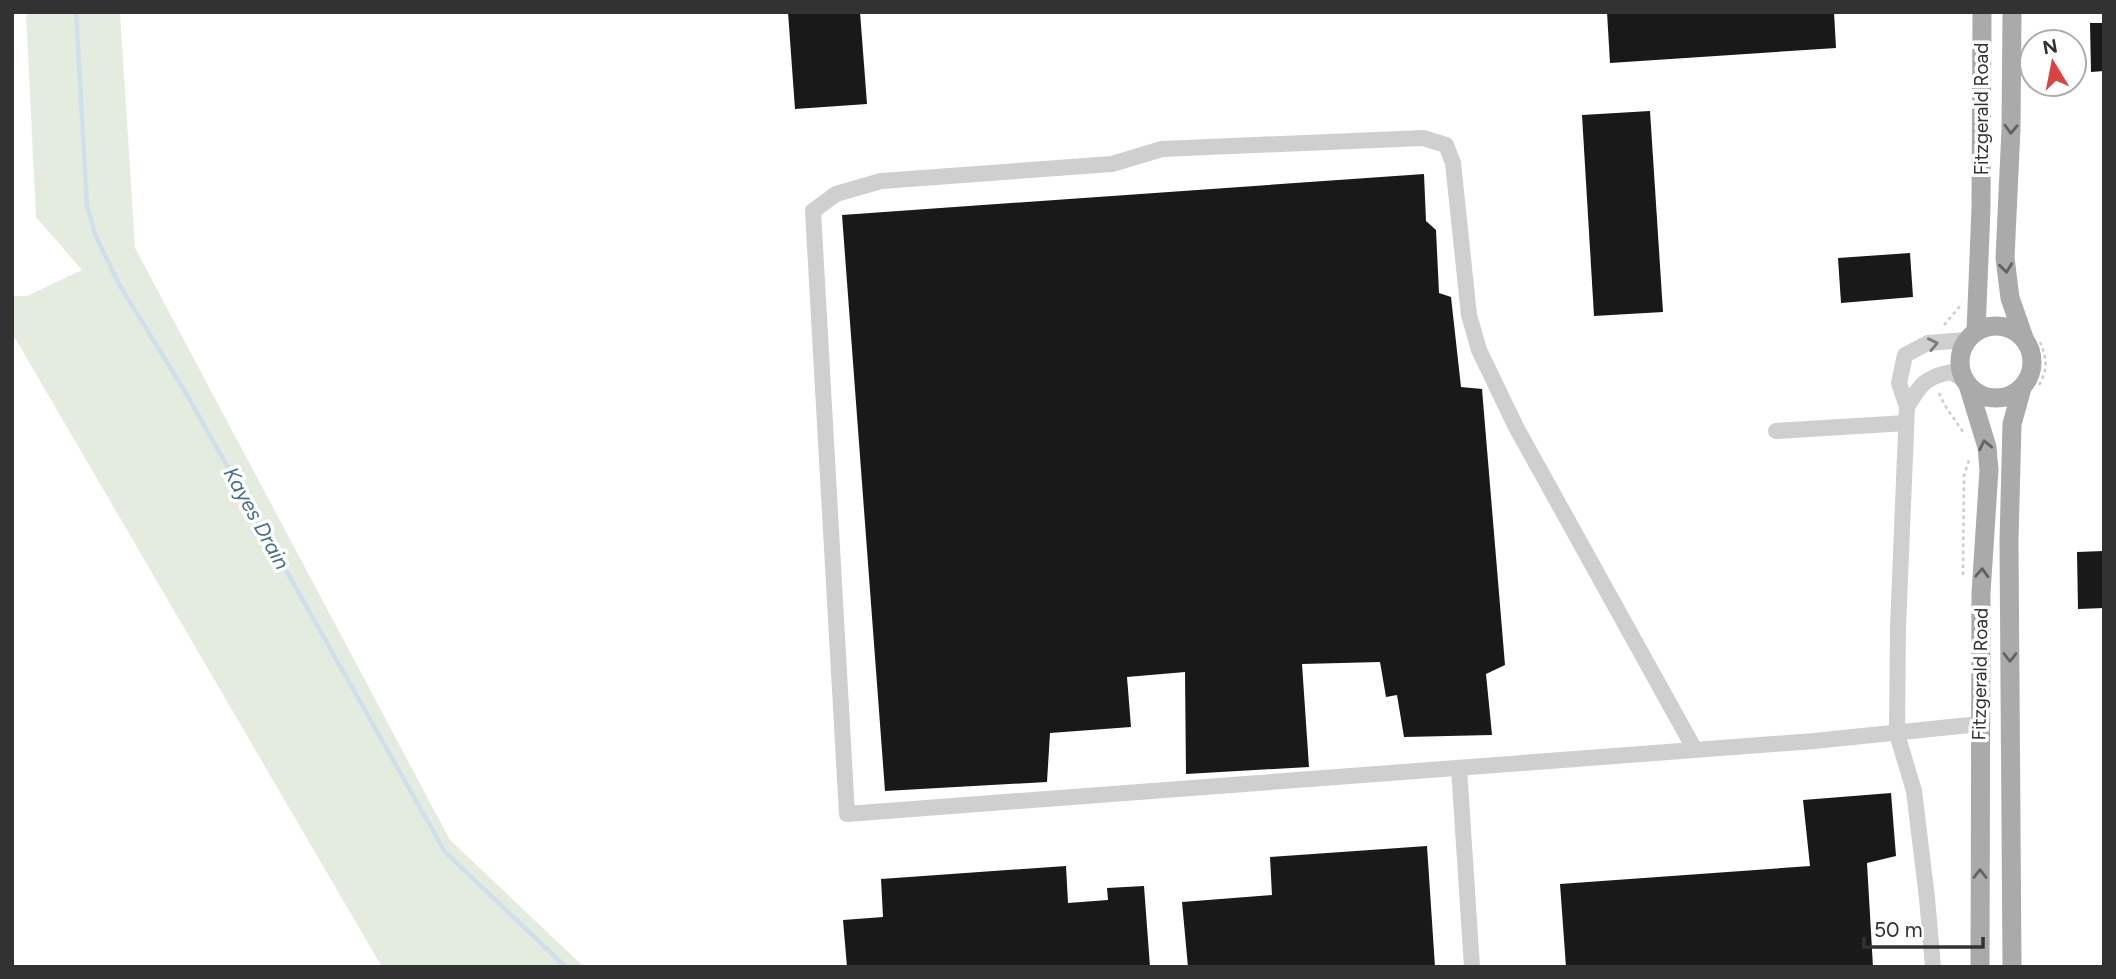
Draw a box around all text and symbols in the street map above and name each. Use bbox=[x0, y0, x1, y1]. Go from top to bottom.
north arrow bbox=[2018, 28, 2088, 98]
text: N bbox=[2041, 34, 2059, 59]
street label: Fitzgerald Road bbox=[1970, 43, 1993, 175]
one-way arrow bbox=[2003, 125, 2019, 135]
one-way arrow bbox=[1999, 263, 2014, 274]
one-way arrow bbox=[1926, 338, 1938, 353]
one-way arrow bbox=[1979, 440, 1994, 452]
water label: Kayes Drain bbox=[219, 463, 295, 574]
one-way arrow bbox=[1975, 567, 1990, 578]
street label: Fitzgerald Road bbox=[1967, 607, 1993, 741]
one-way arrow bbox=[2002, 652, 2018, 663]
one-way arrow bbox=[1972, 868, 1988, 879]
scale bar bbox=[1864, 906, 1983, 950]
text: 50 m bbox=[1874, 917, 1923, 942]

